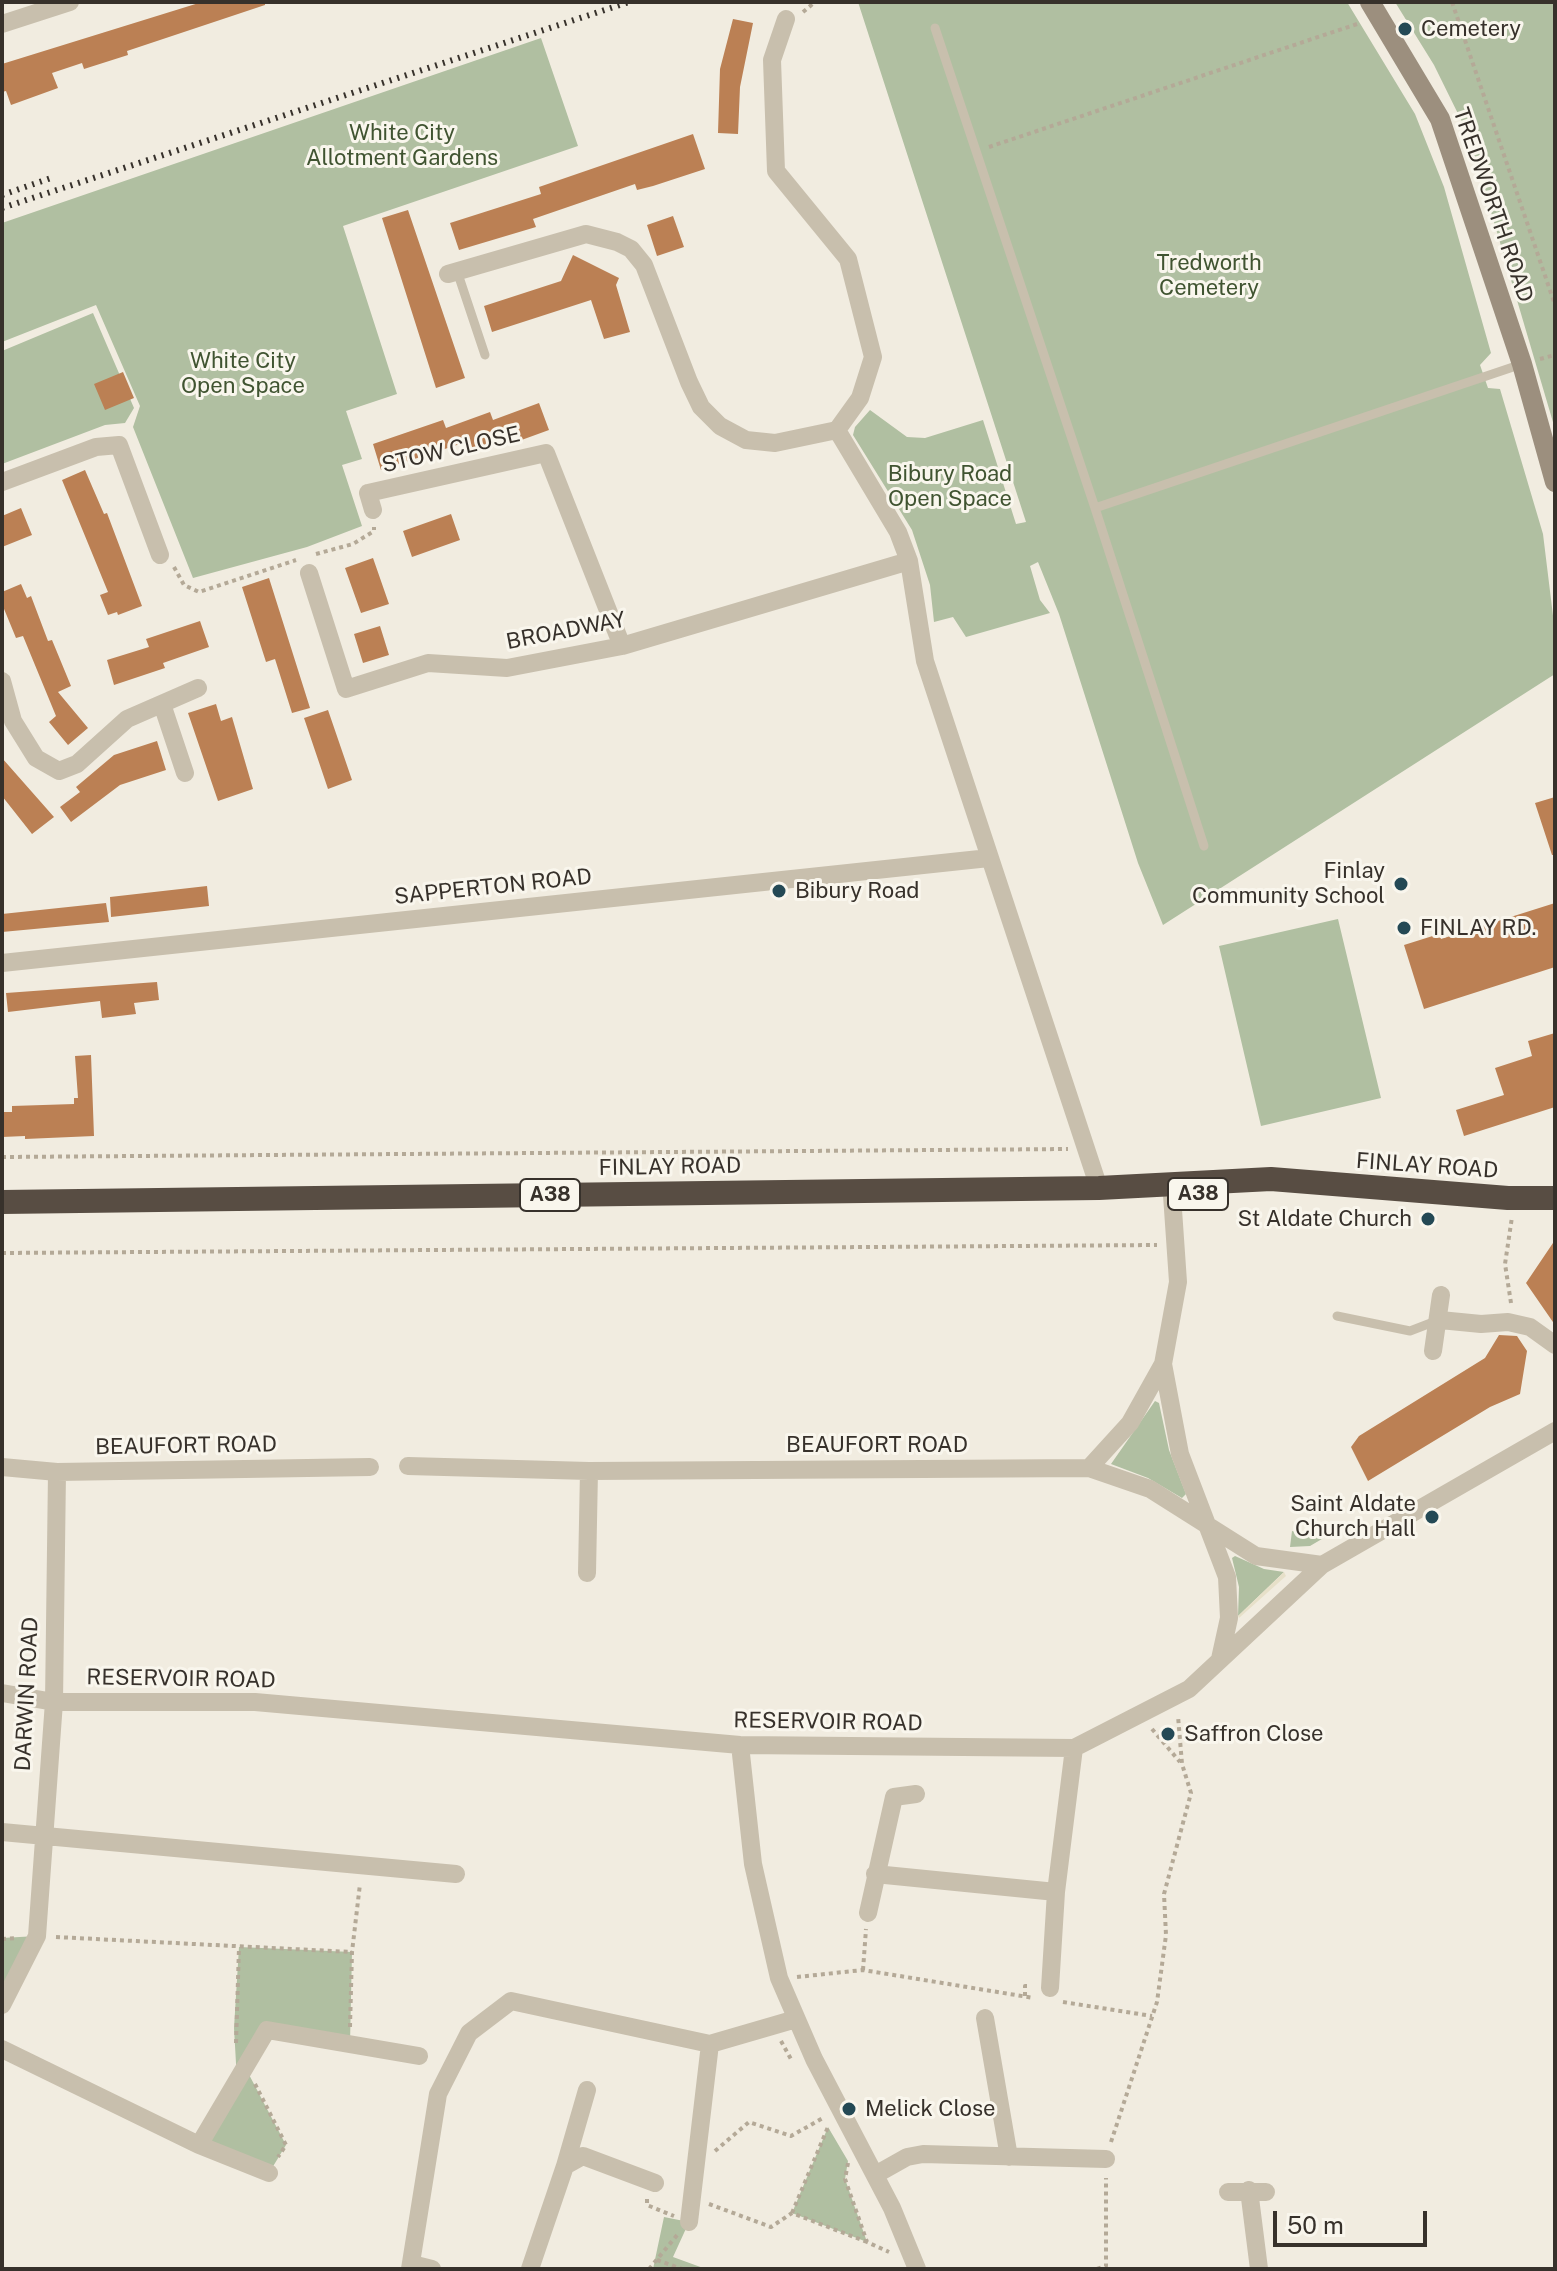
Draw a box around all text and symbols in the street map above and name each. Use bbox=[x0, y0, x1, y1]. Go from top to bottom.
place label: Cemetery bbox=[1421, 16, 1521, 42]
marker: Cemetery bbox=[1396, 20, 1414, 38]
street label: TREDWORTH ROAD bbox=[1447, 104, 1539, 306]
park label: White City Allotment Gardens bbox=[306, 120, 498, 172]
park label: Tredworth Cemetery bbox=[1156, 250, 1262, 302]
park label: White City Open Space bbox=[181, 348, 305, 400]
street label: STOW CLOSE bbox=[379, 421, 523, 479]
park label: Bibury Road Open Space bbox=[888, 461, 1012, 512]
street label: BROADWAY bbox=[504, 606, 628, 656]
place label: Finlay Community School bbox=[1192, 858, 1385, 910]
street label: SAPPERTON ROAD bbox=[393, 864, 593, 910]
marker: Finlay Community School bbox=[1392, 875, 1410, 893]
place label: Bibury Road bbox=[795, 878, 919, 904]
marker: Bibury Road bbox=[770, 882, 788, 900]
place label: FINLAY RD. bbox=[1420, 915, 1536, 941]
marker: FINLAY RD. bbox=[1395, 919, 1413, 937]
street label: FINLAY ROAD bbox=[1355, 1148, 1499, 1184]
street label: FINLAY ROAD bbox=[599, 1153, 741, 1181]
road number: A38 bbox=[1168, 1178, 1228, 1210]
road number: A38 bbox=[520, 1179, 580, 1211]
place label: St Aldate Church bbox=[1238, 1206, 1412, 1232]
marker: St Aldate Church bbox=[1419, 1210, 1437, 1228]
street label: BEAUFORT ROAD bbox=[95, 1431, 277, 1461]
street label: BEAUFORT ROAD bbox=[786, 1432, 968, 1458]
place label: Saint Aldate Church Hall bbox=[1290, 1491, 1416, 1542]
marker: Saint Aldate Church Hall bbox=[1423, 1508, 1441, 1526]
street label: DARWIN ROAD bbox=[10, 1616, 44, 1772]
street label: RESERVOIR ROAD bbox=[86, 1664, 276, 1694]
street label: RESERVOIR ROAD bbox=[733, 1707, 923, 1737]
place label: Saffron Close bbox=[1184, 1721, 1323, 1747]
marker: Saffron Close bbox=[1159, 1725, 1177, 1743]
place label: Melick Close bbox=[865, 2096, 996, 2122]
marker: Melick Close bbox=[840, 2100, 858, 2118]
scale bar bbox=[1277, 2195, 1431, 2245]
text: 50 m bbox=[1287, 2211, 1344, 2239]

